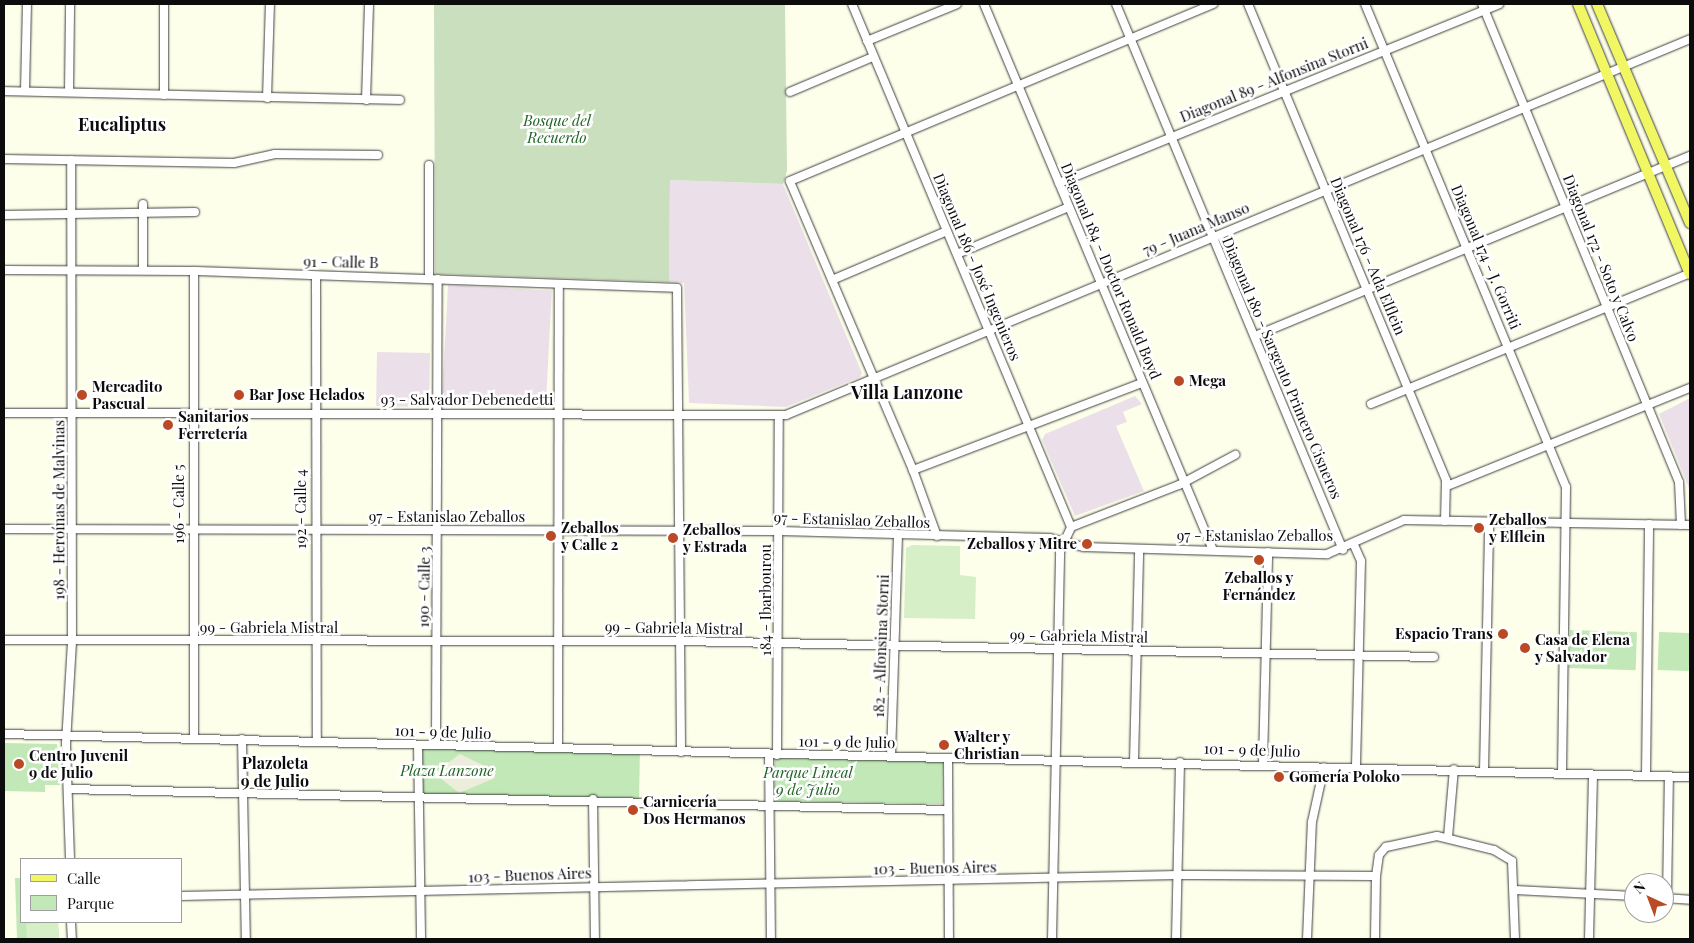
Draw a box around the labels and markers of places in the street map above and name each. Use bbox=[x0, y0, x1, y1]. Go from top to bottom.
place label: Mega bbox=[1189, 372, 1226, 390]
marker: Mega bbox=[1173, 375, 1185, 387]
place label: Mercadito Pascual bbox=[92, 377, 162, 412]
place label: Bar Jose Helados bbox=[249, 386, 365, 404]
marker: Mercadito Pascual bbox=[76, 389, 88, 401]
marker: Bar Jose Helados bbox=[233, 389, 245, 401]
place label: Sanitarios Ferretería bbox=[178, 407, 249, 442]
marker: Sanitarios Ferretería bbox=[162, 419, 174, 431]
place label: Zeballos y Elflein bbox=[1489, 510, 1547, 545]
place label: Zeballos y Calle 2 bbox=[561, 518, 619, 553]
place label: Zeballos y Estrada bbox=[683, 520, 748, 555]
marker: Zeballos y Elflein bbox=[1473, 522, 1485, 534]
marker: Zeballos y Calle 2 bbox=[545, 530, 557, 542]
marker: Zeballos y Estrada bbox=[667, 532, 679, 544]
place label: Zeballos y Mitre bbox=[966, 535, 1077, 553]
marker: Zeballos y Mitre bbox=[1081, 538, 1093, 550]
marker: Zeballos y Fernández bbox=[1253, 554, 1265, 566]
place label: Zeballos y Fernández bbox=[1223, 568, 1295, 603]
place label: Espacio Trans bbox=[1395, 625, 1493, 643]
marker: Espacio Trans bbox=[1497, 628, 1509, 640]
place label: Casa de Elena y Salvador bbox=[1535, 630, 1630, 665]
marker: Casa de Elena y Salvador bbox=[1519, 642, 1531, 654]
place label: Walter y Christian bbox=[954, 727, 1019, 762]
marker: Walter y Christian bbox=[938, 739, 950, 751]
place label: Centro Juvenil 9 de Julio bbox=[29, 746, 128, 781]
marker: Centro Juvenil 9 de Julio bbox=[13, 758, 25, 770]
place label: Gomería Poloko bbox=[1289, 768, 1400, 786]
marker: Gomería Poloko bbox=[1273, 771, 1285, 783]
place label: Carnicería Dos Hermanos bbox=[643, 792, 746, 827]
marker: Carnicería Dos Hermanos bbox=[627, 804, 639, 816]

